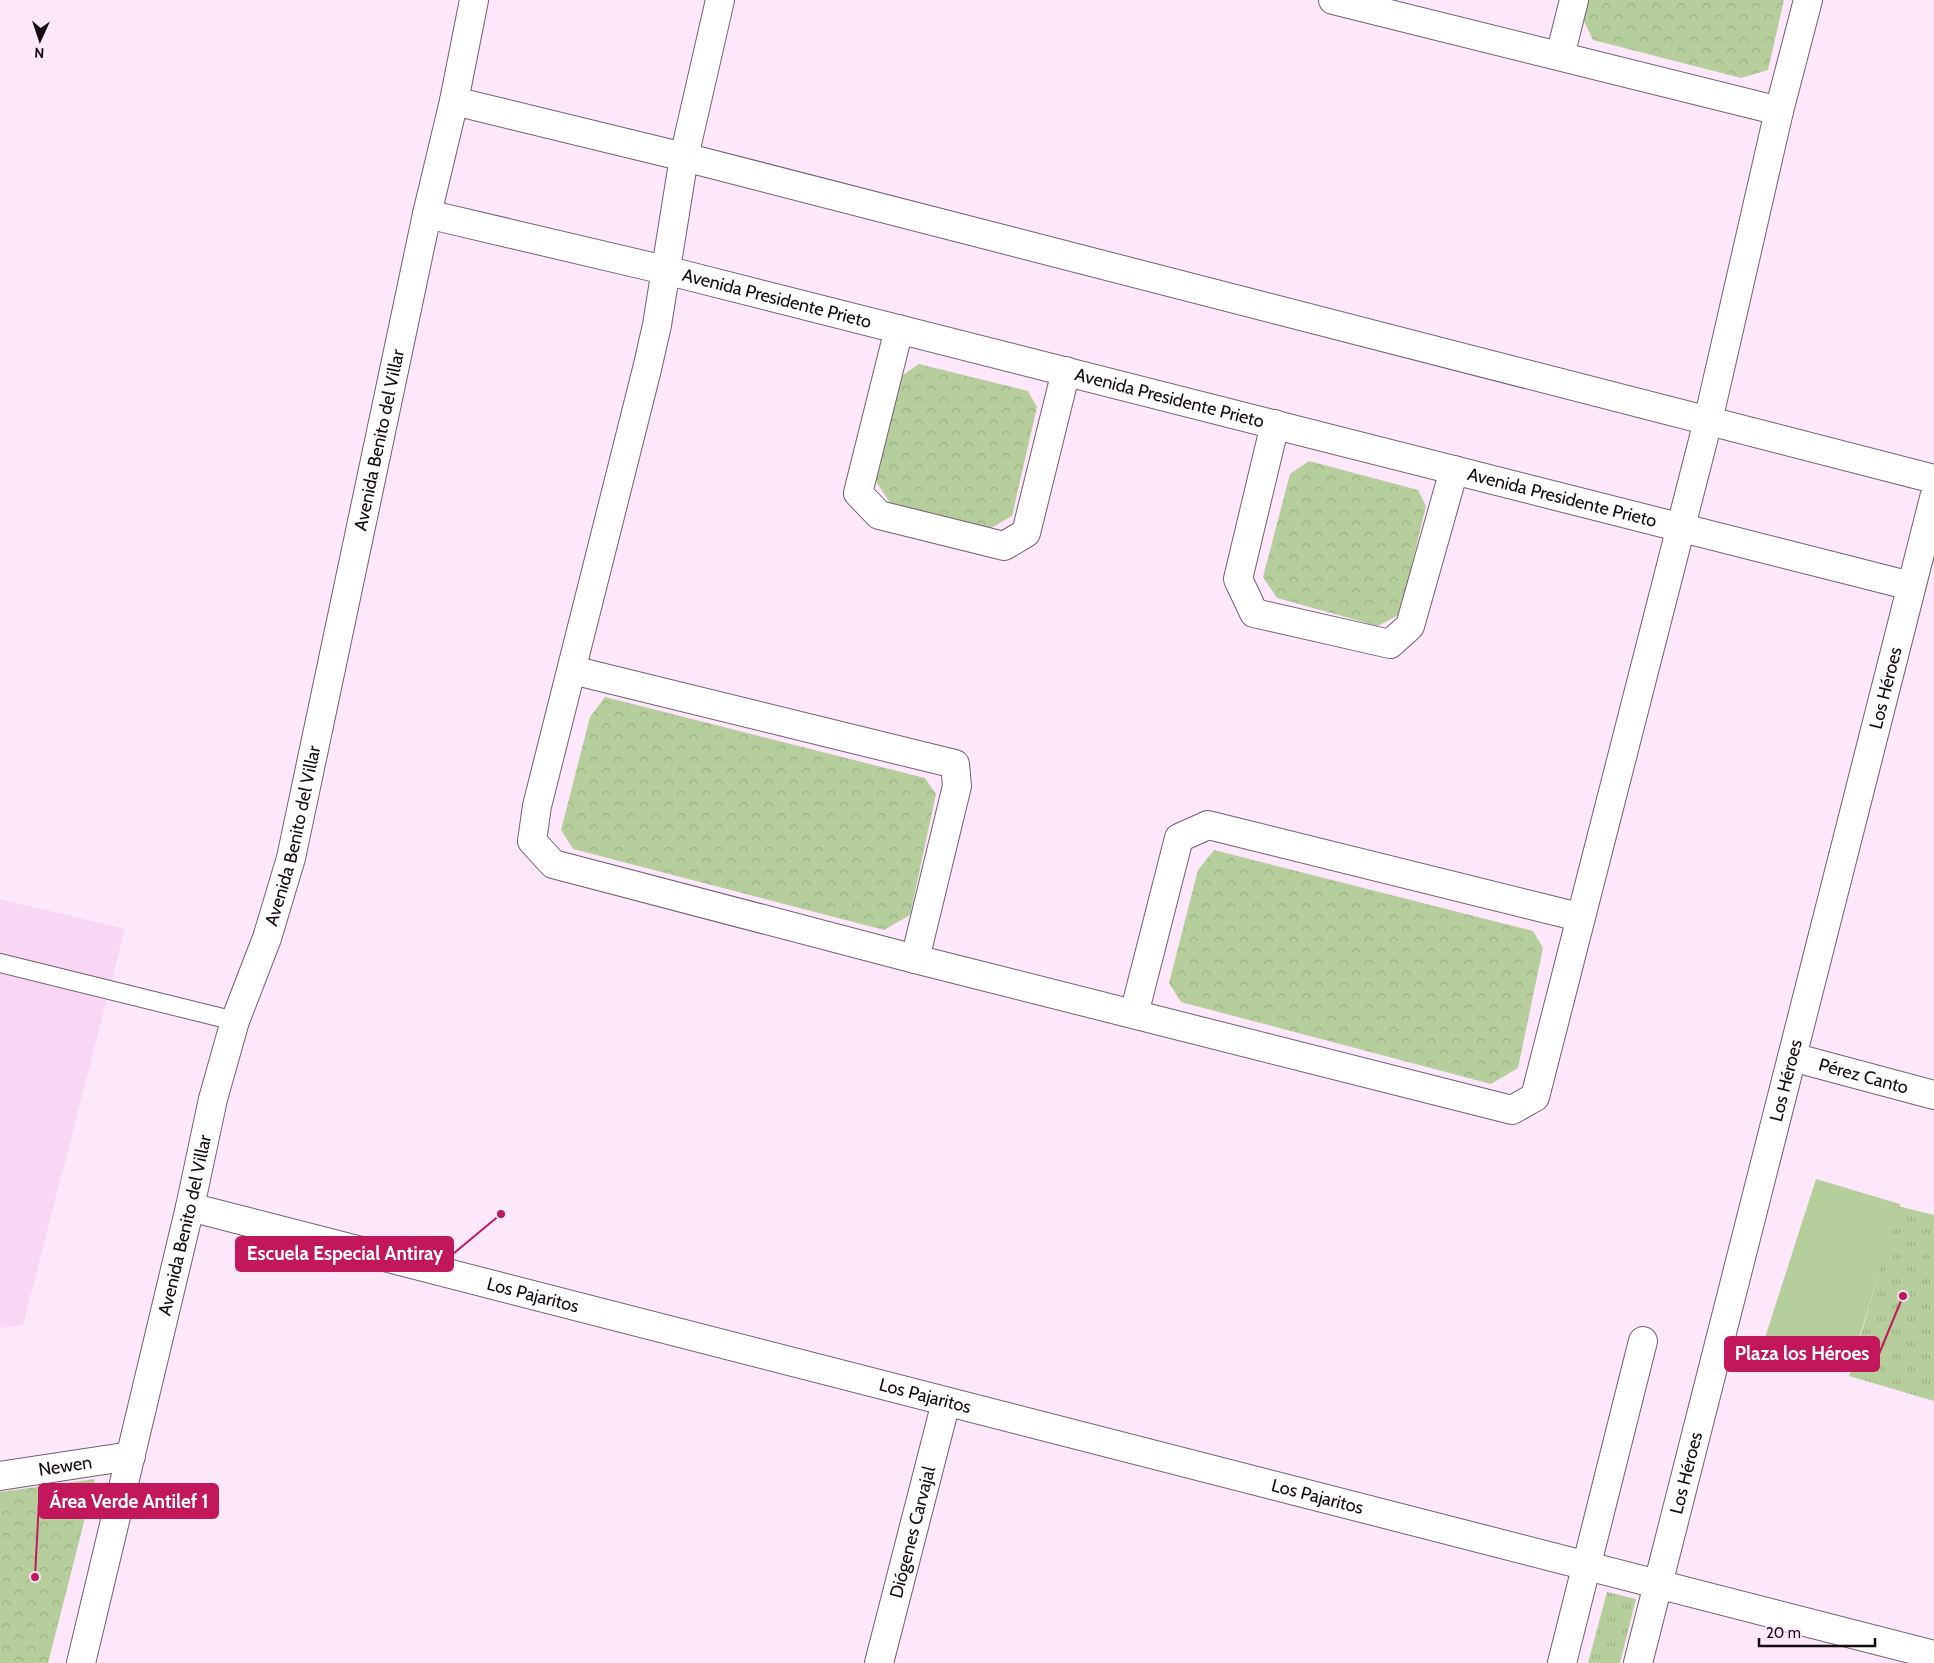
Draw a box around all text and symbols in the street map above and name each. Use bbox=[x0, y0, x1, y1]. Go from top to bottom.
north arrow bbox=[15, 15, 65, 65]
text: N bbox=[34, 44, 45, 62]
street label: Avenida Presidente Prieto bbox=[680, 264, 874, 333]
street label: Avenida Benito del Villar bbox=[349, 347, 409, 533]
street label: Avenida Presidente Prieto bbox=[1073, 363, 1267, 433]
street label: Avenida Presidente Prieto bbox=[1465, 463, 1659, 532]
street label: Los Héroes bbox=[1865, 645, 1907, 731]
street label: Avenida Benito del Villar bbox=[260, 743, 326, 928]
street label: Los Héroes bbox=[1765, 1037, 1807, 1124]
street label: Pérez Canto bbox=[1816, 1054, 1911, 1099]
street label: Avenida Benito del Villar bbox=[153, 1132, 216, 1318]
callout: Escuela Especial Antiray bbox=[236, 1237, 453, 1271]
text: Escuela Especial Antiray bbox=[247, 1242, 444, 1265]
street label: Los Pajaritos bbox=[484, 1273, 581, 1317]
callout: Plaza los Héroes bbox=[1725, 1337, 1879, 1371]
text: Plaza los Héroes bbox=[1735, 1342, 1869, 1365]
street label: Los Pajaritos bbox=[877, 1373, 974, 1418]
street label: Los Héroes bbox=[1665, 1430, 1707, 1516]
street label: Newen bbox=[37, 1451, 94, 1481]
street label: Diógenes Carvajal bbox=[885, 1463, 940, 1600]
street label: Los Pajaritos bbox=[1269, 1474, 1366, 1519]
callout: Área Verde Antilef 1 bbox=[39, 1484, 218, 1518]
text: Área Verde Antilef 1 bbox=[50, 1489, 208, 1513]
scale bar bbox=[1759, 1616, 1875, 1648]
text: 20 m bbox=[1766, 1624, 1801, 1642]

